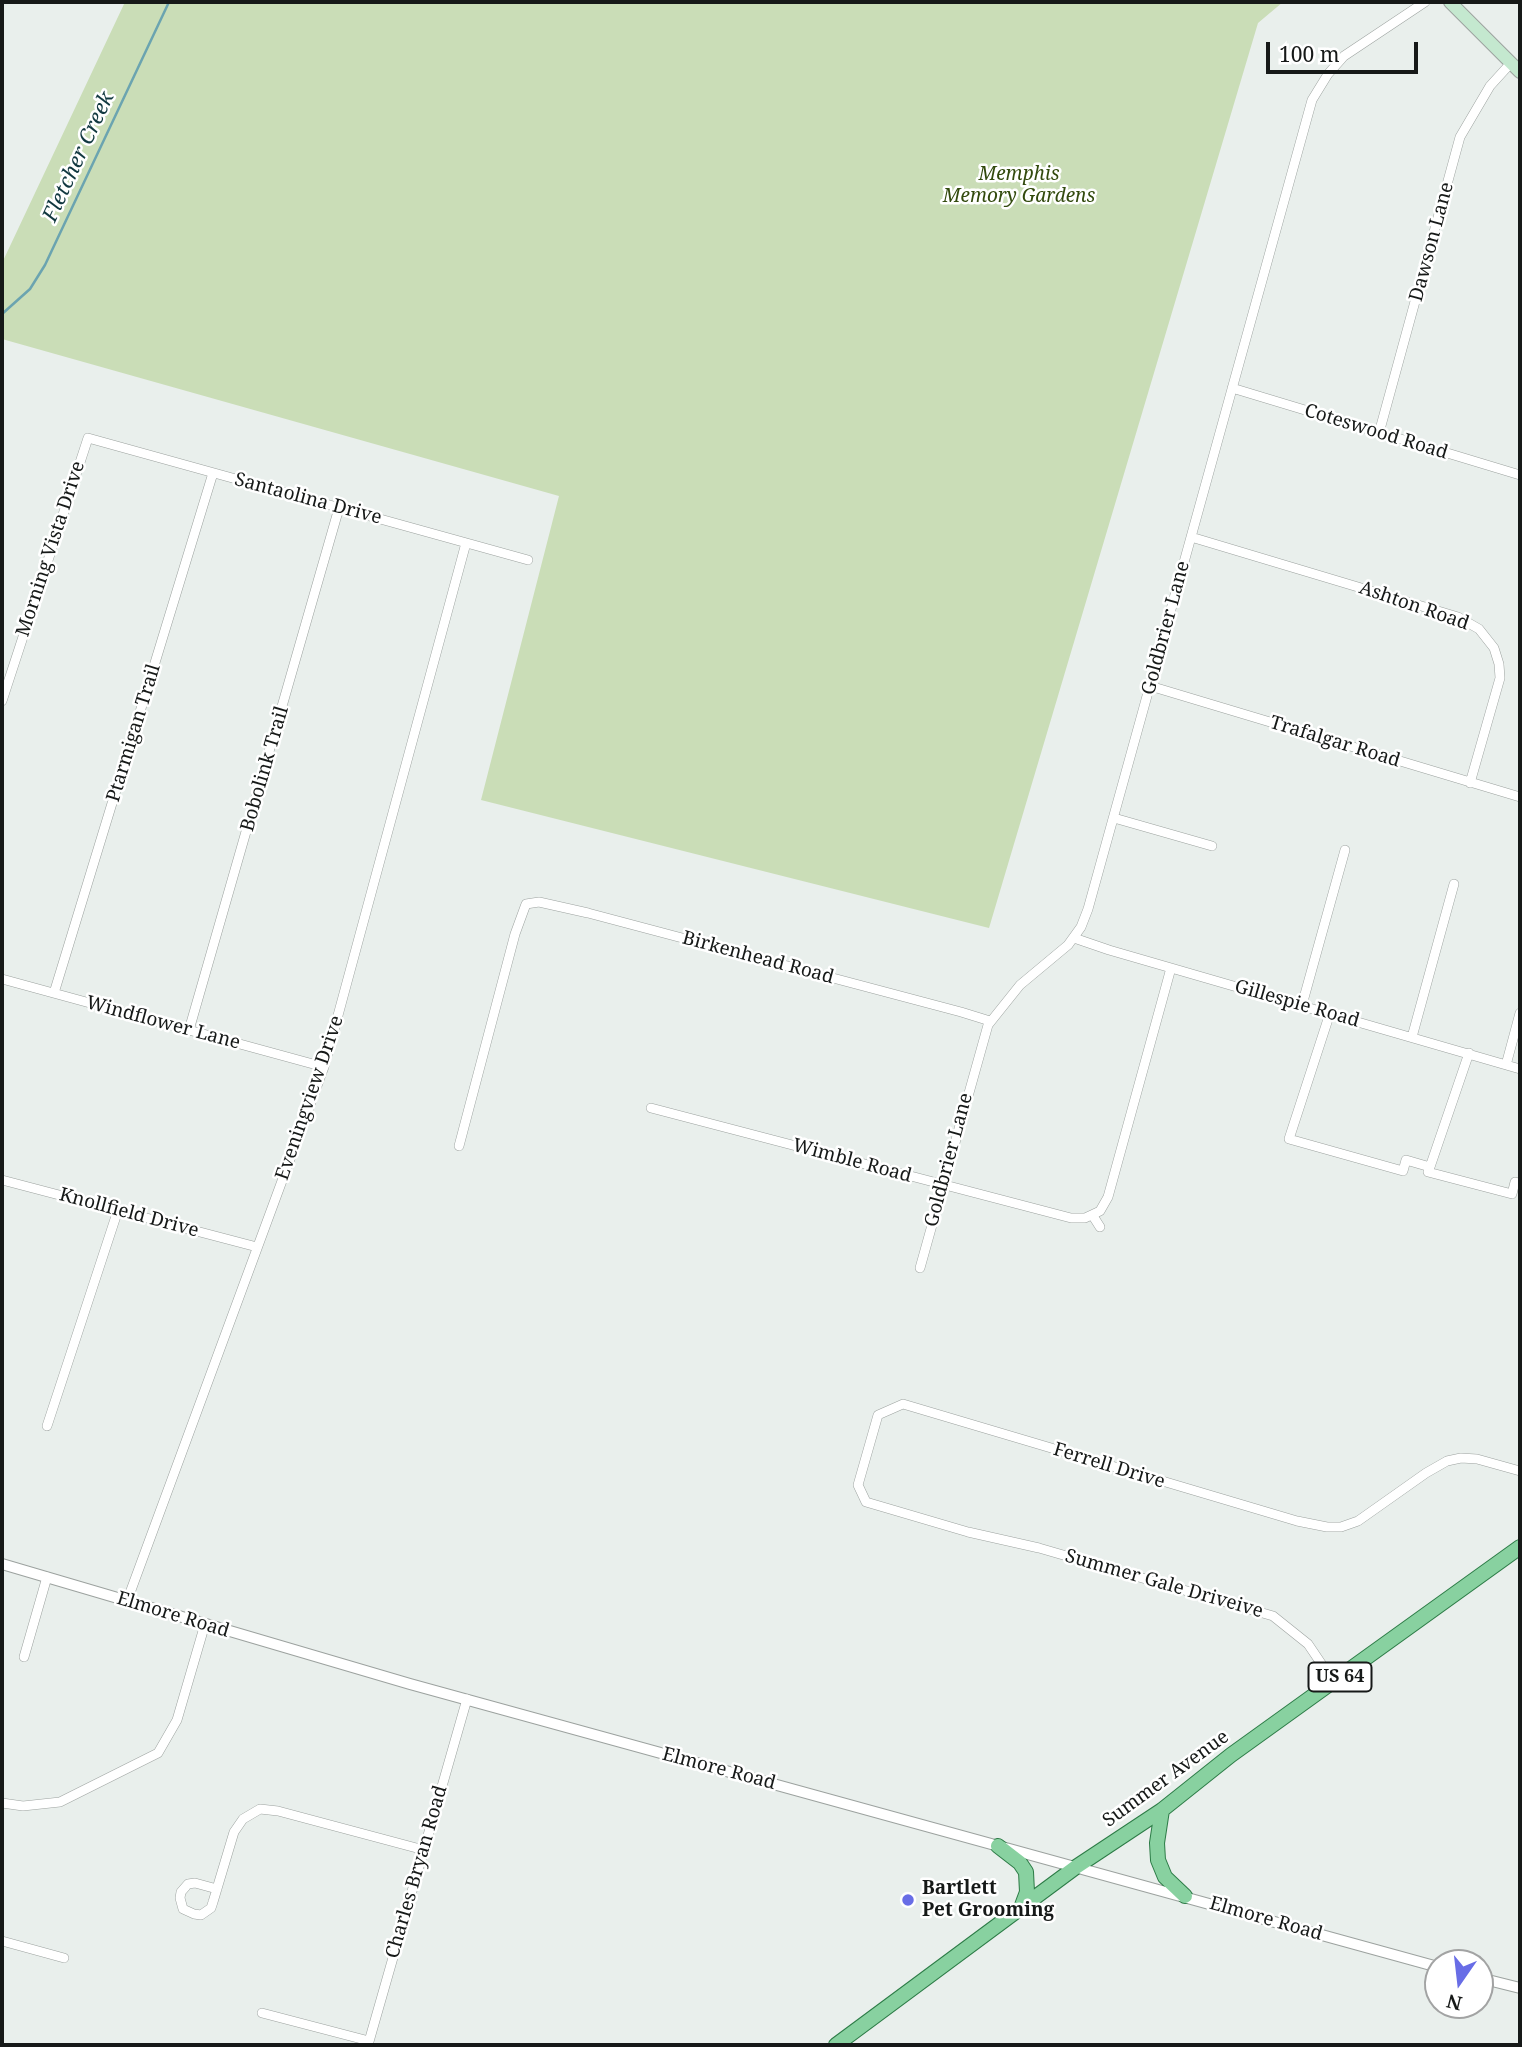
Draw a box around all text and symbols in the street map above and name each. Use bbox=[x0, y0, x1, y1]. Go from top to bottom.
scale bar bbox=[1270, 28, 1422, 72]
text: 100 m bbox=[1279, 40, 1340, 68]
water label: Fletcher Creek bbox=[38, 88, 120, 226]
park label: Memphis Memory Gardens bbox=[943, 164, 1095, 208]
street label: Dawson Lane bbox=[1405, 180, 1459, 304]
street label: Coteswood Road bbox=[1302, 399, 1450, 465]
street label: Morning Vista Drive bbox=[12, 458, 90, 640]
street label: Santaolina Drive bbox=[232, 468, 384, 530]
street label: Goldbrier Lane bbox=[1137, 559, 1195, 697]
street label: Ashton Road bbox=[1356, 577, 1472, 635]
street label: Ptarmigan Trail bbox=[102, 661, 166, 805]
street label: Bobolink Trail bbox=[236, 704, 294, 834]
street label: Trafalgar Road bbox=[1267, 711, 1403, 773]
street label: Birkenhead Road bbox=[680, 927, 836, 989]
street label: Gillespie Road bbox=[1232, 975, 1362, 1033]
street label: Windflower Lane bbox=[83, 991, 243, 1055]
street label: Eveningview Drive bbox=[271, 1013, 349, 1183]
street label: Goldbrier Lane bbox=[920, 1091, 978, 1229]
street label: Wimble Road bbox=[790, 1134, 914, 1188]
street label: Knollfield Drive bbox=[57, 1183, 201, 1243]
street label: Ferrell Drive bbox=[1050, 1438, 1168, 1494]
street label: Summer Gale Driveive bbox=[1062, 1545, 1266, 1623]
street label: Elmore Road bbox=[114, 1587, 232, 1643]
road number: US 64 bbox=[1308, 1662, 1372, 1692]
street label: Summer Avenue bbox=[1099, 1726, 1233, 1832]
street label: Elmore Road bbox=[660, 1743, 778, 1795]
street label: Charles Bryan Road bbox=[381, 1783, 453, 1961]
place label: Bartlett Pet Grooming bbox=[922, 1878, 1054, 1922]
marker: Bartlett Pet Grooming bbox=[900, 1892, 916, 1908]
street label: Elmore Road bbox=[1207, 1892, 1325, 1946]
north arrow bbox=[1424, 1949, 1494, 2019]
text: N bbox=[1444, 1988, 1465, 2017]

